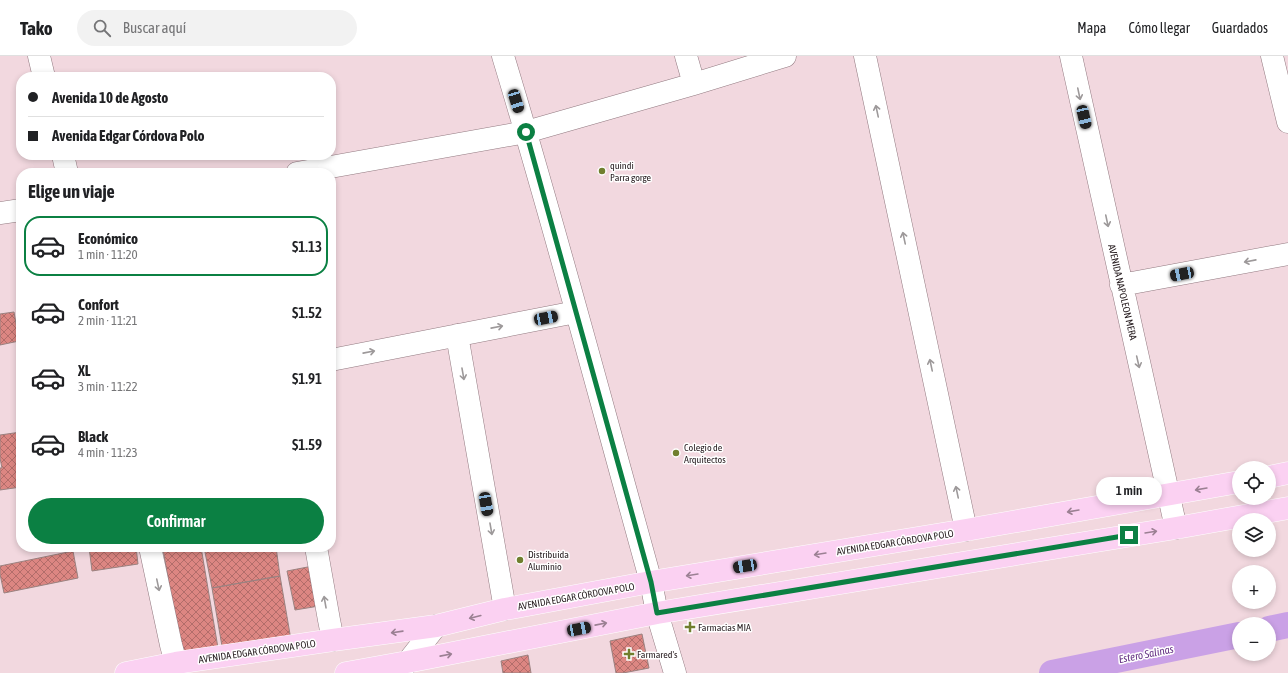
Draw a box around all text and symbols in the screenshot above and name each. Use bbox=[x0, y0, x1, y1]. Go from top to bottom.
search box bbox=[77, 10, 357, 46]
text: Tako bbox=[20, 17, 53, 39]
icon: search bbox=[91, 17, 113, 39]
text: Buscar aquí bbox=[123, 19, 186, 36]
text: Mapa bbox=[1077, 20, 1106, 36]
text: Cómo llegar bbox=[1128, 20, 1190, 36]
text: Guardados bbox=[1212, 20, 1268, 36]
one-way arrow bbox=[1076, 87, 1084, 100]
car bbox=[507, 88, 525, 114]
text: Avenida 10 de Agosto bbox=[52, 89, 168, 106]
one-way arrow bbox=[872, 104, 880, 117]
car bbox=[1075, 104, 1093, 130]
route start bbox=[517, 123, 535, 141]
text: Avenida Edgar Córdova Polo bbox=[52, 127, 205, 144]
place label: quindi Parra gorge bbox=[610, 160, 652, 183]
marker: quindi Parra gorge bbox=[597, 166, 607, 176]
text: Elige un viaje bbox=[28, 181, 115, 202]
one-way arrow bbox=[1104, 214, 1112, 227]
icon: car bbox=[30, 228, 66, 264]
text: Económico bbox=[78, 230, 138, 247]
one-way arrow bbox=[899, 232, 907, 245]
text: $1.13 bbox=[292, 238, 322, 255]
street label: AVENIDA NAPOLEON MERA bbox=[1106, 243, 1139, 341]
text: 1 min · 11:20 bbox=[78, 247, 138, 262]
one-way arrow bbox=[1244, 257, 1257, 265]
car bbox=[1169, 266, 1195, 282]
icon: car bbox=[30, 294, 66, 330]
text: Confort bbox=[78, 296, 119, 313]
text: $1.52 bbox=[292, 304, 322, 321]
car bbox=[533, 310, 559, 326]
text: 2 min · 11:21 bbox=[78, 313, 138, 328]
one-way arrow bbox=[490, 323, 503, 331]
one-way arrow bbox=[362, 348, 375, 356]
one-way arrow bbox=[1135, 355, 1143, 368]
one-way arrow bbox=[926, 359, 934, 372]
icon: car bbox=[30, 360, 66, 396]
text: XL bbox=[78, 362, 91, 379]
one-way arrow bbox=[460, 367, 468, 380]
text: $1.91 bbox=[292, 370, 322, 387]
text: 3 min · 11:22 bbox=[78, 379, 138, 394]
icon: car bbox=[30, 426, 66, 462]
text: Black bbox=[78, 428, 108, 445]
text: $1.59 bbox=[292, 436, 322, 453]
place label: Colegio de Arquitectos bbox=[684, 442, 726, 465]
text: 4 min · 11:23 bbox=[78, 445, 138, 460]
marker: Colegio de Arquitectos bbox=[671, 448, 681, 458]
map controls bbox=[1232, 461, 1276, 661]
button: locate bbox=[1232, 461, 1276, 505]
callout: 1 min bbox=[1096, 477, 1162, 505]
text: 1 min bbox=[1116, 483, 1142, 498]
one-way arrow bbox=[1194, 485, 1207, 493]
one-way arrow bbox=[953, 486, 961, 499]
car bbox=[478, 491, 494, 517]
button: Confirmar bbox=[28, 498, 324, 544]
one-way arrow bbox=[1066, 507, 1079, 515]
button: layers bbox=[1232, 513, 1276, 557]
one-way arrow bbox=[487, 522, 495, 535]
route end bbox=[1120, 526, 1138, 544]
street label: AVENIDA EDGAR CÓRDOVA POLO bbox=[836, 528, 955, 557]
one-way arrow bbox=[1145, 528, 1158, 536]
place label: Distribuida Aluminio bbox=[528, 549, 569, 572]
one-way arrow bbox=[814, 550, 827, 558]
marker: Distribuida Aluminio bbox=[515, 555, 525, 565]
car bbox=[732, 558, 758, 574]
button: + bbox=[1232, 565, 1276, 609]
one-way arrow bbox=[686, 571, 699, 579]
one-way arrow bbox=[155, 578, 163, 591]
street label: AVENIDA EDGAR CÓRDOVA POLO bbox=[517, 581, 635, 612]
one-way arrow bbox=[321, 596, 329, 609]
one-way arrow bbox=[469, 613, 482, 621]
button: − bbox=[1232, 617, 1276, 661]
one-way arrow bbox=[594, 620, 607, 628]
car bbox=[566, 621, 592, 637]
marker: Farmacias MIA bbox=[685, 622, 695, 632]
place label: Farmacias MIA bbox=[698, 622, 751, 633]
one-way arrow bbox=[391, 628, 404, 635]
street label: AVENIDA EDGAR CÓRDOVA POLO bbox=[198, 638, 317, 665]
water label: Estero Salinas bbox=[1117, 643, 1175, 665]
marker: Farmared's bbox=[624, 649, 634, 659]
place label: Farmared's bbox=[637, 649, 678, 660]
one-way arrow bbox=[439, 650, 452, 658]

